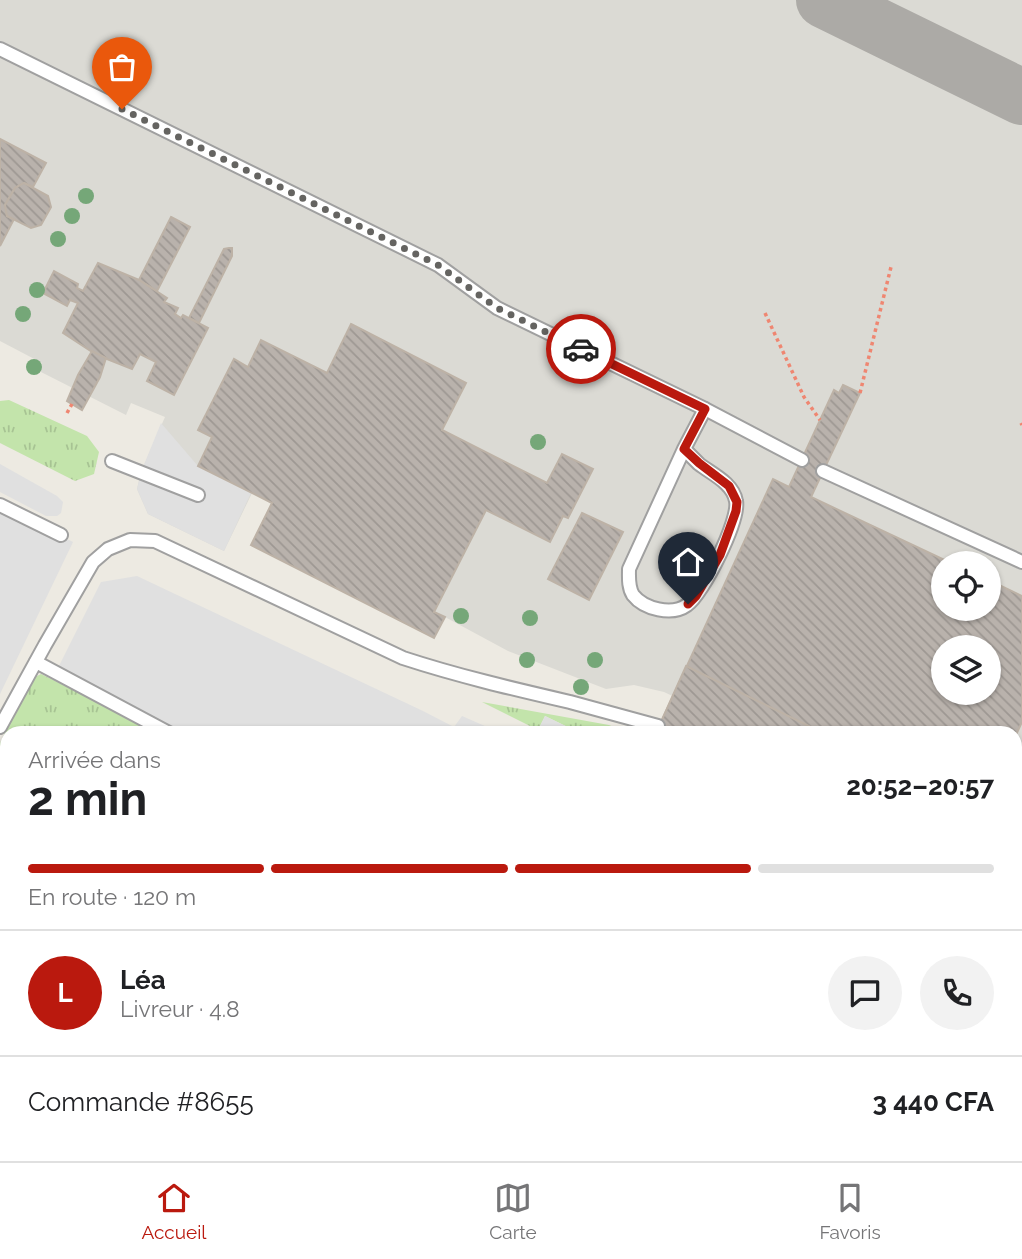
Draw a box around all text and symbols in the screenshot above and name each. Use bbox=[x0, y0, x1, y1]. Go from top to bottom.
pin bbox=[92, 37, 152, 109]
icon: bag bbox=[103, 48, 141, 86]
courier bbox=[546, 314, 616, 384]
icon: car bbox=[562, 330, 600, 368]
pin bbox=[658, 532, 718, 604]
icon: home bbox=[669, 543, 707, 581]
map controls bbox=[931, 551, 1001, 705]
button: locate bbox=[931, 551, 1001, 621]
button: layers bbox=[931, 635, 1001, 705]
text: Arrivée dans bbox=[28, 746, 161, 773]
text: 20:52–20:57 bbox=[846, 771, 994, 801]
text: 2 min bbox=[28, 772, 147, 826]
text: En route · 120 m bbox=[28, 883, 196, 910]
button: chat bbox=[828, 956, 902, 1030]
button: phone bbox=[920, 956, 994, 1030]
text: Léa bbox=[120, 965, 166, 995]
text: L bbox=[57, 978, 73, 1008]
text: Livreur · 4.8 bbox=[120, 995, 240, 1022]
text: Commande #8655 bbox=[28, 1087, 254, 1117]
text: 3 440 CFA bbox=[872, 1087, 994, 1117]
tab: Accueil bbox=[141, 1179, 206, 1243]
tab: Carte bbox=[489, 1179, 537, 1243]
tab: Favoris bbox=[819, 1179, 881, 1243]

